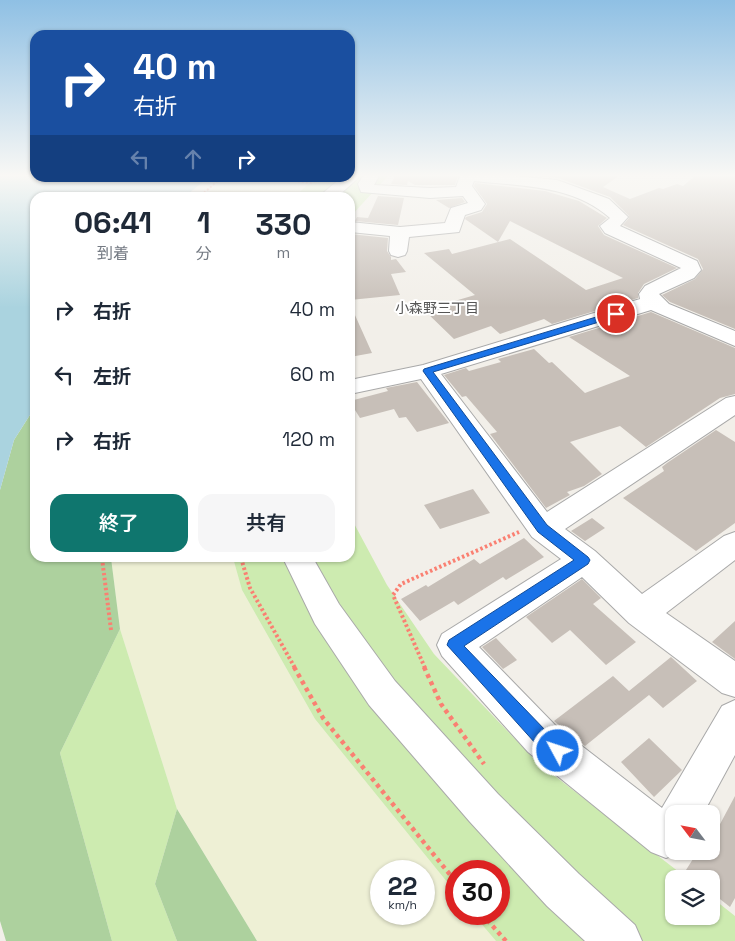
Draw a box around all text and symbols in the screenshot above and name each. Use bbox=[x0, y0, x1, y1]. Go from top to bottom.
text: 40 m bbox=[133, 45, 217, 89]
icon: right bbox=[50, 50, 115, 115]
text: 右折 bbox=[133, 92, 177, 120]
icon: left bbox=[126, 145, 154, 173]
icon: ahead bbox=[179, 145, 207, 173]
icon: right bbox=[232, 145, 260, 173]
text: 06:41 bbox=[74, 203, 152, 242]
text: 1 bbox=[197, 203, 211, 242]
text: 330 bbox=[255, 205, 311, 244]
text: m bbox=[276, 242, 290, 263]
text: 到着 bbox=[97, 243, 129, 264]
text: 分 bbox=[196, 243, 212, 264]
pin bbox=[595, 293, 637, 335]
icon: right bbox=[50, 296, 78, 324]
text: 40 m bbox=[290, 297, 335, 322]
text: 右折 bbox=[93, 299, 131, 324]
district label: 小森野三丁目 bbox=[395, 299, 479, 317]
icon: arrive bbox=[602, 300, 630, 328]
icon: left bbox=[50, 361, 78, 389]
text: 60 m bbox=[290, 362, 335, 387]
text: 左折 bbox=[93, 364, 131, 389]
icon: right bbox=[50, 426, 78, 454]
text: 120 m bbox=[282, 427, 335, 452]
text: 右折 bbox=[93, 429, 131, 454]
button: 終了 bbox=[50, 494, 188, 552]
button: 共有 bbox=[198, 494, 335, 552]
position arrow bbox=[531, 724, 583, 776]
north arrow bbox=[665, 805, 720, 860]
map controls bbox=[665, 805, 720, 925]
speed limit sign: 30 bbox=[445, 860, 510, 925]
text: 22 bbox=[388, 870, 417, 902]
button: layers bbox=[665, 870, 720, 925]
text: km/h bbox=[388, 897, 417, 913]

